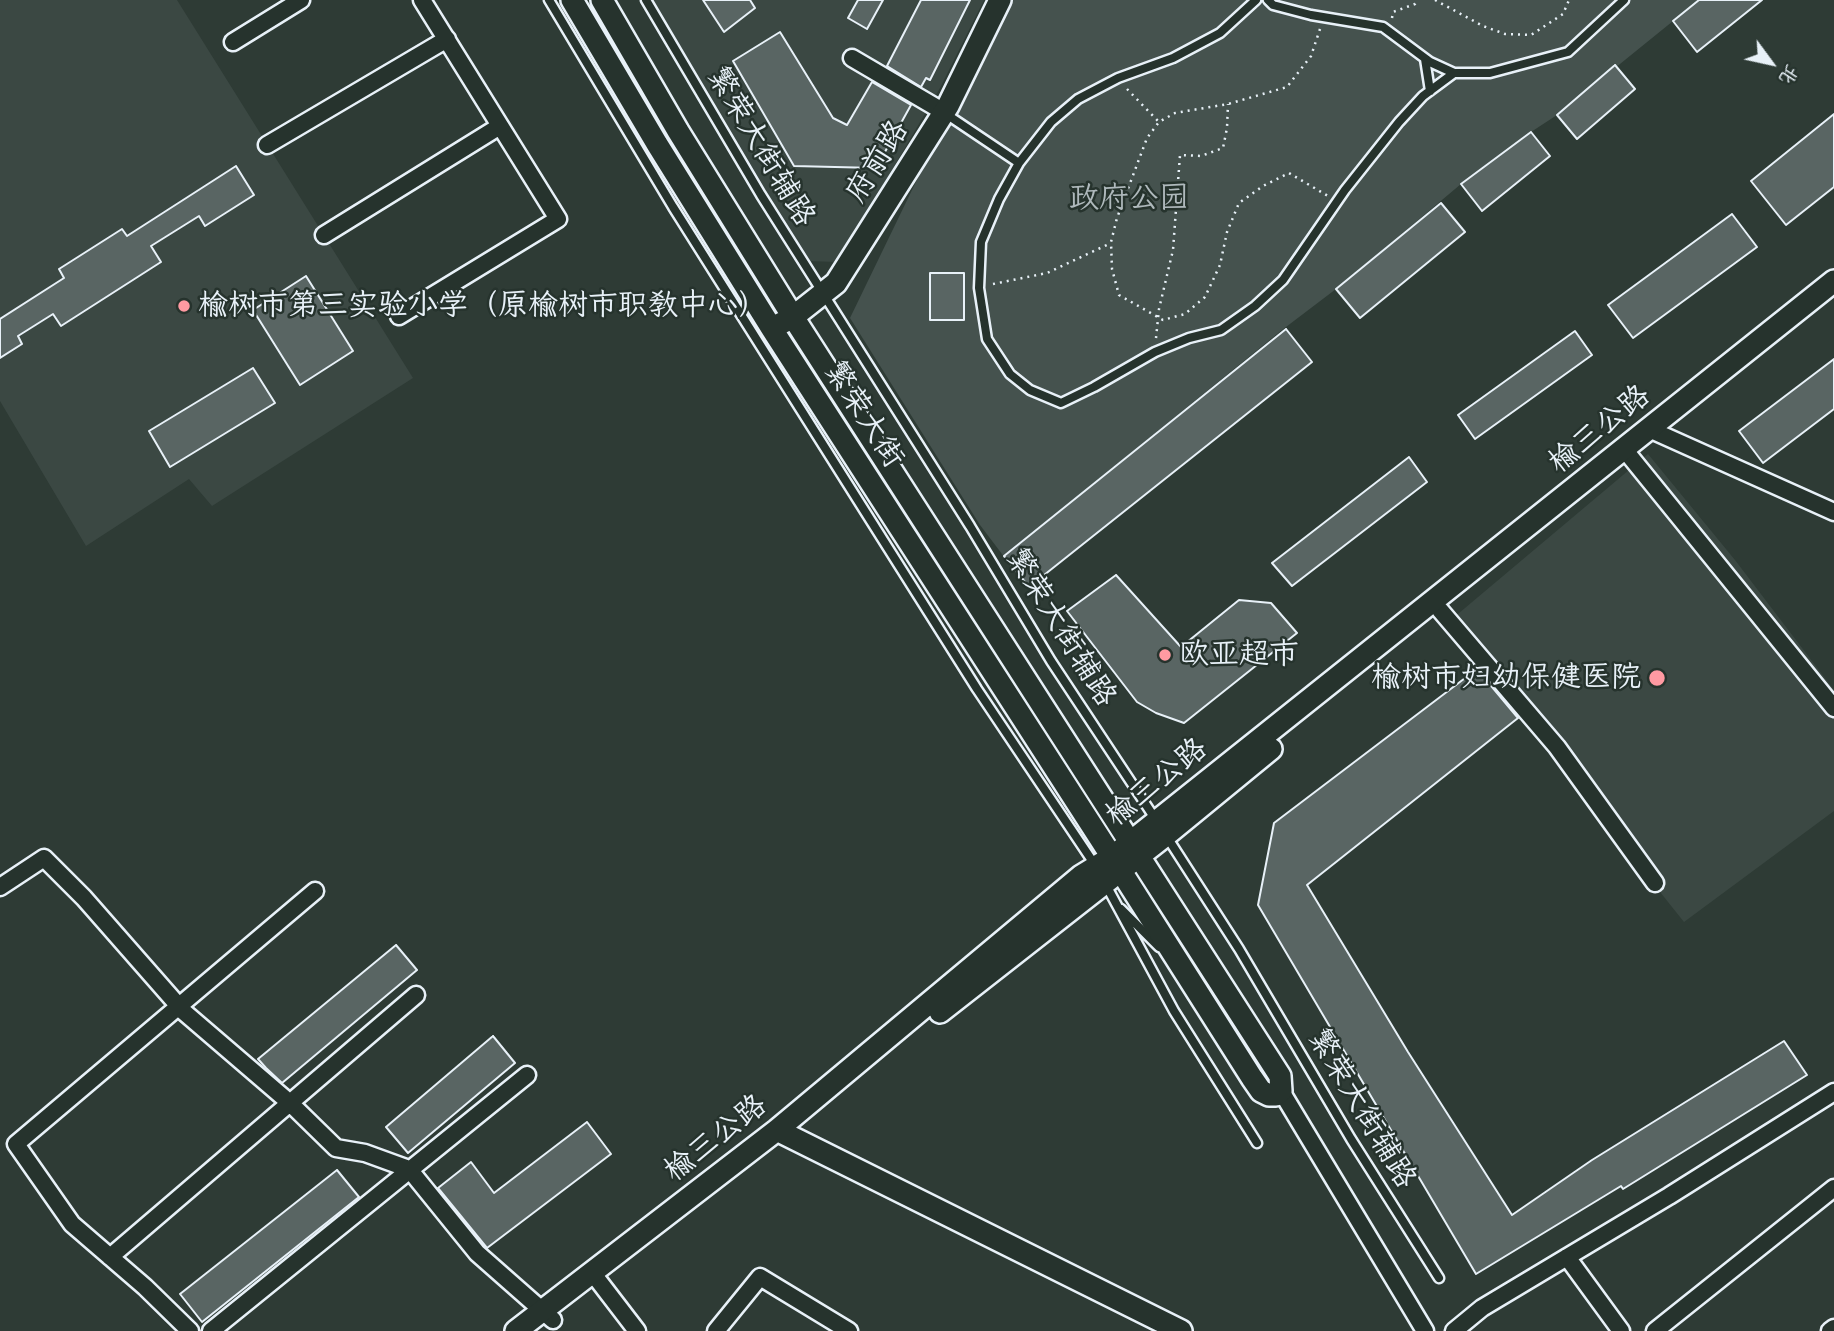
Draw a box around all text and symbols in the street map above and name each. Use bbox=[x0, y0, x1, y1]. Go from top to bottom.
north arrow bbox=[1736, 28, 1806, 98]
text: 北 bbox=[1774, 60, 1804, 89]
street label: 繁荣大街辅路 bbox=[698, 61, 822, 233]
street label: 府前路 bbox=[839, 114, 917, 210]
park label: 政府公园 bbox=[1069, 181, 1189, 217]
place label: 榆树市第三实验小学（原榆树市职教中心） bbox=[198, 288, 768, 324]
marker: 榆树市第三实验小学（原榆树市职教中心） bbox=[176, 298, 192, 314]
street label: 繁荣大街 bbox=[815, 355, 911, 475]
street label: 榆三公路 bbox=[1542, 378, 1658, 482]
street label: 繁荣大街辅路 bbox=[997, 542, 1123, 714]
place label: 欧亚超市 bbox=[1179, 637, 1299, 673]
marker: 欧亚超市 bbox=[1157, 647, 1173, 663]
place label: 榆树市妇幼保健医院 bbox=[1371, 660, 1641, 696]
marker: 榆树市妇幼保健医院 bbox=[1647, 668, 1667, 688]
street label: 榆三公路 bbox=[1099, 731, 1215, 835]
street label: 繁荣大街辅路 bbox=[1299, 1023, 1423, 1195]
street label: 榆三公路 bbox=[658, 1088, 774, 1190]

